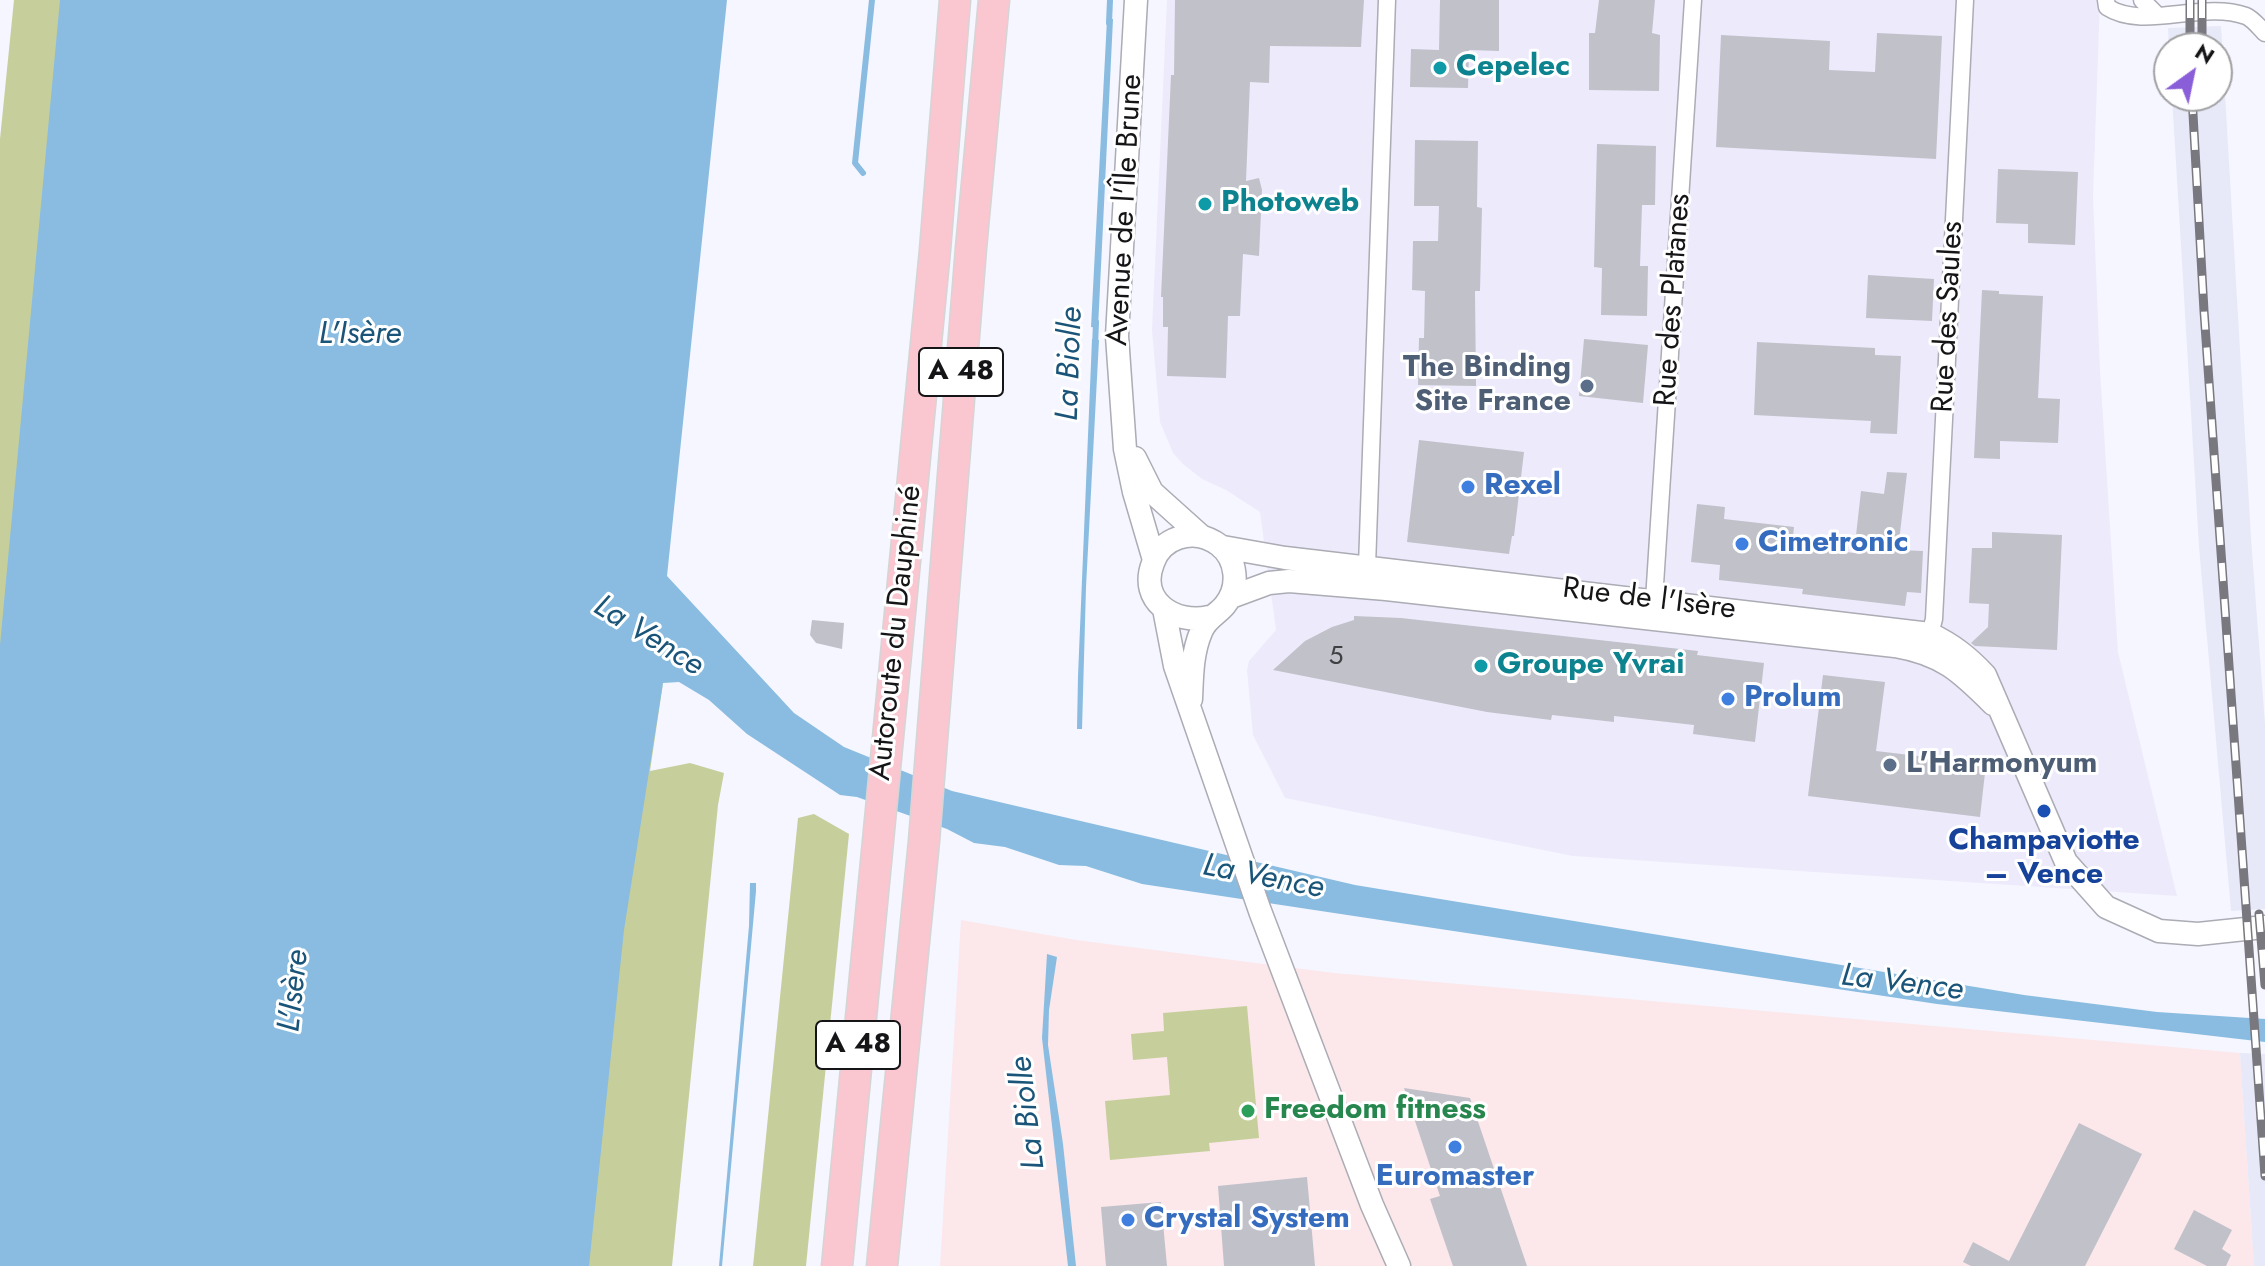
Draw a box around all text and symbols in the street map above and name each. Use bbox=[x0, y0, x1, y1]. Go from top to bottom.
north arrow bbox=[2153, 32, 2233, 112]
text: N bbox=[2189, 35, 2221, 72]
place label: Cepelec bbox=[1456, 50, 1570, 86]
marker: Cepelec bbox=[1431, 59, 1449, 77]
street label: Avenue de l'Île Brune bbox=[1101, 73, 1151, 347]
place label: Photoweb bbox=[1221, 186, 1359, 222]
street label: Rue des Platanes bbox=[1649, 192, 1699, 408]
marker: Photoweb bbox=[1196, 195, 1214, 213]
street label: Rue des Saules bbox=[1926, 220, 1972, 414]
water label: La Biolle bbox=[1050, 306, 1092, 422]
water label: L'Isère bbox=[319, 316, 401, 354]
road number: A 48 bbox=[919, 348, 1003, 396]
place label: The Binding Site France bbox=[1403, 351, 1571, 422]
marker: The Binding Site France bbox=[1578, 377, 1596, 395]
place label: Rexel bbox=[1484, 469, 1561, 505]
marker: Rexel bbox=[1459, 478, 1477, 496]
street label: Autoroute du Dauphiné bbox=[864, 484, 930, 782]
place label: Cimetronic bbox=[1758, 526, 1909, 562]
marker: Cimetronic bbox=[1733, 535, 1751, 553]
street label: Rue de l'Isère bbox=[1560, 572, 1738, 628]
water label: La Vence bbox=[586, 588, 710, 686]
house number: 5 bbox=[1329, 642, 1343, 674]
place label: Groupe Yvrai bbox=[1497, 648, 1684, 684]
marker: Groupe Yvrai bbox=[1472, 657, 1490, 675]
place label: Prolum bbox=[1744, 681, 1842, 717]
marker: Prolum bbox=[1719, 690, 1737, 708]
place label: L'Harmonyum bbox=[1906, 747, 2097, 783]
marker: L'Harmonyum bbox=[1881, 756, 1899, 774]
marker: Champaviotte – Vence bbox=[2035, 802, 2053, 820]
place label: Champaviotte – Vence bbox=[1948, 824, 2140, 894]
water label: La Vence bbox=[1199, 847, 1327, 909]
water label: L'Isère bbox=[272, 948, 318, 1034]
water label: La Vence bbox=[1839, 957, 1965, 1011]
road number: A 48 bbox=[816, 1021, 900, 1069]
water label: La Biolle bbox=[1003, 1054, 1055, 1172]
place label: Freedom fitness bbox=[1264, 1093, 1486, 1129]
marker: Freedom fitness bbox=[1239, 1102, 1257, 1120]
marker: Euromaster bbox=[1446, 1138, 1464, 1156]
place label: Euromaster bbox=[1376, 1160, 1534, 1196]
place label: Crystal System bbox=[1144, 1202, 1350, 1238]
marker: Crystal System bbox=[1119, 1211, 1137, 1229]

